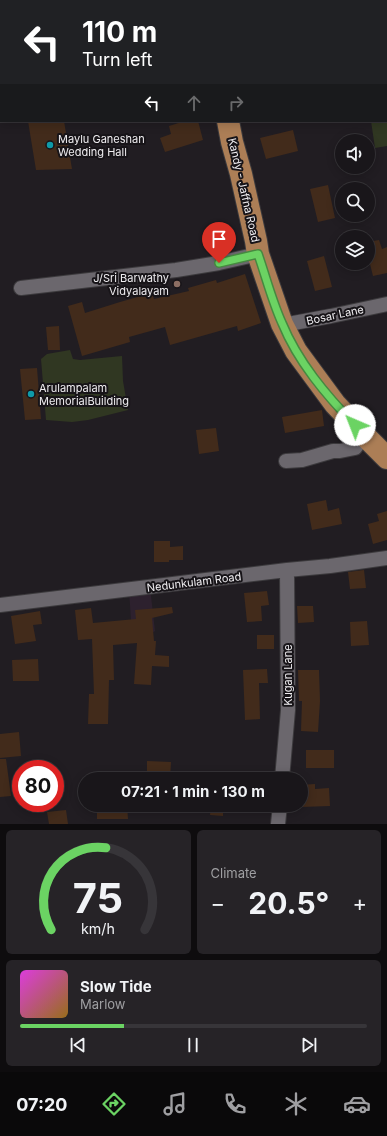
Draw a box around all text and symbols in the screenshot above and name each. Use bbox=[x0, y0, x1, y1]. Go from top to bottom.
text: 110 m bbox=[82, 15, 157, 49]
icon: left bbox=[16, 16, 68, 68]
text: Turn left bbox=[82, 49, 152, 70]
icon: left bbox=[141, 92, 163, 114]
icon: ahead bbox=[183, 92, 205, 114]
icon: right bbox=[225, 92, 247, 114]
place label: Maylu Ganeshan Wedding Hall bbox=[58, 132, 145, 159]
map controls bbox=[335, 134, 375, 270]
button: sound bbox=[335, 134, 375, 174]
street label: Kandy - Jaffna Road bbox=[225, 136, 263, 244]
marker: Maylu Ganeshan Wedding Hall bbox=[45, 140, 55, 150]
button: search bbox=[335, 182, 375, 222]
pin bbox=[202, 222, 236, 263]
icon: arrive bbox=[208, 228, 230, 250]
button: layers bbox=[335, 230, 375, 270]
place label: J/Sri Barwathy Vidyalayam bbox=[93, 271, 169, 298]
marker: J/Sri Barwathy Vidyalayam bbox=[172, 279, 182, 289]
street label: Bosar Lane bbox=[305, 302, 365, 328]
place label: Arulampalam MemorialBuilding bbox=[39, 381, 129, 408]
marker: Arulampalam MemorialBuilding bbox=[26, 389, 36, 399]
position arrow bbox=[334, 404, 376, 446]
street label: Nedunkulam Road bbox=[146, 569, 242, 595]
street label: Kugan Lane bbox=[281, 644, 295, 706]
speed limit sign: 80 bbox=[12, 760, 64, 812]
text: 07:21 · 1 min · 130 m bbox=[121, 782, 265, 801]
text: Climate bbox=[211, 865, 257, 881]
text: 75 bbox=[73, 873, 123, 923]
text: 20.5° bbox=[248, 885, 329, 921]
text: − bbox=[211, 890, 225, 916]
text: + bbox=[352, 890, 367, 916]
text: km/h bbox=[81, 920, 115, 937]
text: Slow Tide bbox=[80, 977, 152, 996]
text: Marlow bbox=[80, 996, 126, 1012]
icon: previous bbox=[67, 1034, 89, 1056]
icon: pause bbox=[182, 1034, 204, 1056]
icon: next bbox=[298, 1034, 320, 1056]
icon: directions bbox=[100, 1090, 128, 1118]
icon: music bbox=[161, 1090, 189, 1118]
icon: phone bbox=[221, 1090, 249, 1118]
icon: climate bbox=[282, 1090, 310, 1118]
icon: car bbox=[343, 1090, 371, 1118]
text: 07:20 bbox=[16, 1094, 67, 1115]

